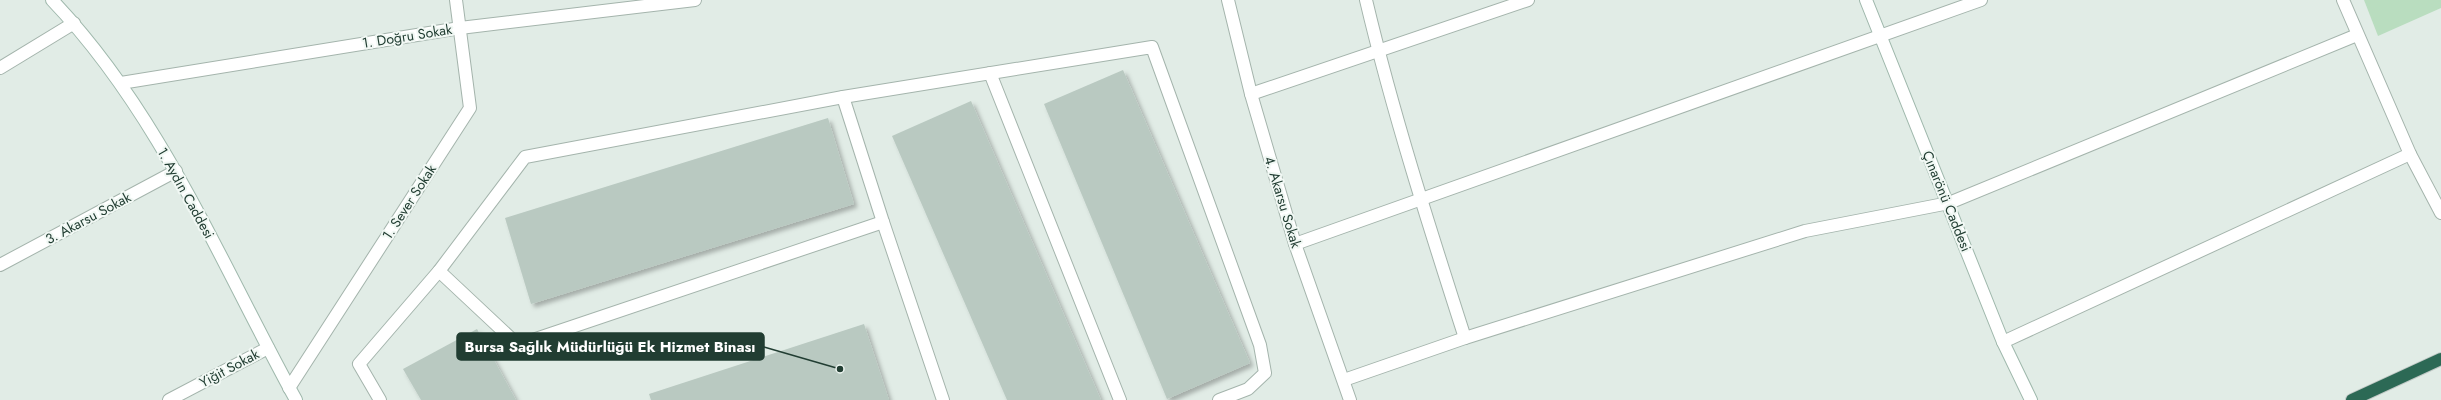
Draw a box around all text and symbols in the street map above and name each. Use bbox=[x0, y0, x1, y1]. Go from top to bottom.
street label: 1. Doğru Sokak bbox=[361, 19, 454, 53]
street label: 1. Aydın Caddesi bbox=[153, 144, 219, 242]
street label: Çınarönü Caddesi bbox=[1918, 148, 1976, 254]
street label: 4. Akarsu Sokak bbox=[1260, 154, 1307, 251]
street label: 1. Sever Sokak bbox=[377, 160, 441, 243]
street label: 3. Akarsu Sokak bbox=[42, 187, 135, 249]
callout: Bursa Sağlık Müdürlüğü Ek Hizmet Binası bbox=[457, 333, 764, 360]
text: Bursa Sağlık Müdürlüğü Ek Hizmet Binası bbox=[464, 336, 756, 358]
street label: Yiğit Sokak bbox=[196, 344, 263, 392]

